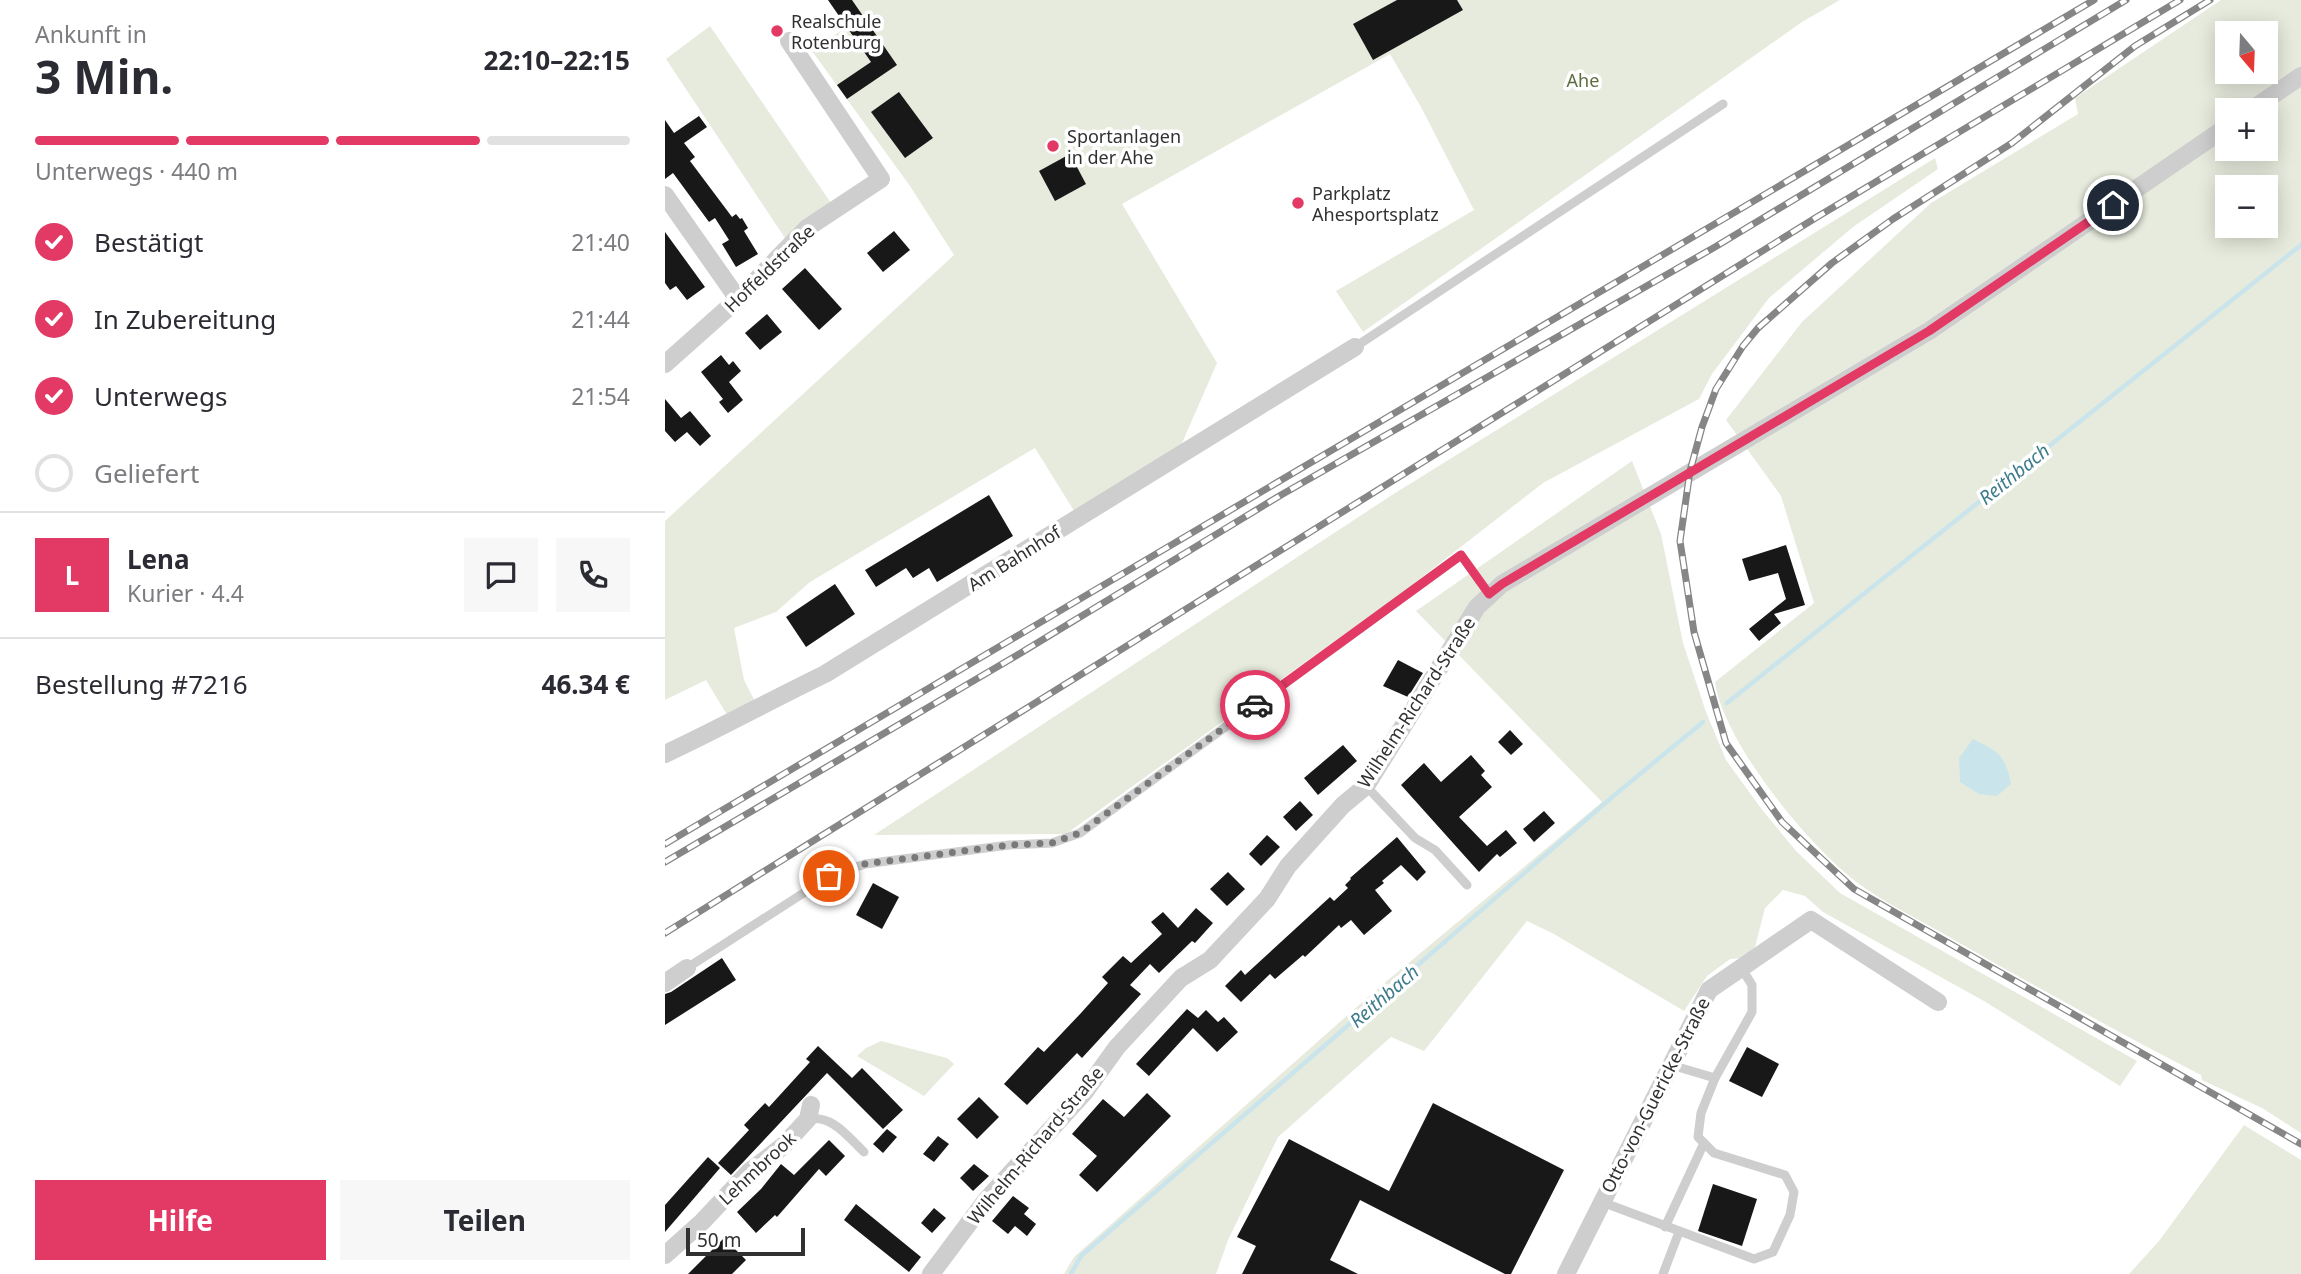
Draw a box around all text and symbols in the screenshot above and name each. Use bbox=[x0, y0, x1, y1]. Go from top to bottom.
place label: Realschule Rotenburg bbox=[791, 9, 881, 54]
text: Ankunft in bbox=[35, 18, 147, 50]
north arrow bbox=[2215, 21, 2279, 84]
map controls bbox=[2215, 21, 2278, 238]
marker: Realschule Rotenburg bbox=[769, 23, 785, 39]
text: 22:10–22:15 bbox=[483, 42, 630, 78]
text: 3 Min. bbox=[35, 45, 173, 107]
park label: Ahe bbox=[1567, 68, 1599, 92]
button: + bbox=[2215, 98, 2278, 161]
place label: Sportanlagen in der Ahe bbox=[1067, 124, 1181, 169]
marker: Sportanlagen in der Ahe bbox=[1045, 138, 1061, 154]
text: Unterwegs · 440 m bbox=[35, 155, 238, 187]
pin bbox=[2083, 175, 2143, 235]
button: − bbox=[2215, 175, 2278, 238]
place label: Parkplatz Ahesportsplatz bbox=[1312, 181, 1439, 226]
icon: home bbox=[2094, 186, 2132, 224]
marker: Parkplatz Ahesportsplatz bbox=[1290, 195, 1306, 211]
street label: Hoffeldstraße bbox=[719, 219, 819, 317]
icon: check bbox=[35, 223, 73, 261]
text: Bestätigt bbox=[94, 224, 203, 260]
text: 21:40 bbox=[571, 226, 630, 258]
icon: check bbox=[35, 300, 73, 338]
text: In Zubereitung bbox=[94, 301, 276, 337]
text: 21:44 bbox=[571, 303, 630, 335]
icon: check bbox=[35, 377, 73, 415]
text: Unterwegs bbox=[94, 378, 227, 414]
text: 21:54 bbox=[571, 380, 630, 412]
water label: Reithbach bbox=[1973, 437, 2055, 511]
text: Geliefert bbox=[94, 455, 199, 491]
street label: Am Bahnhof bbox=[963, 520, 1066, 596]
button: chat bbox=[464, 538, 538, 612]
button: phone bbox=[556, 538, 630, 612]
text: Lena bbox=[127, 541, 190, 577]
text: L bbox=[65, 557, 79, 593]
text: Kurier · 4.4 bbox=[127, 577, 244, 609]
street label: Wilhelm-Richard-Straße bbox=[1352, 612, 1480, 792]
text: Bestellung #7216 bbox=[35, 666, 248, 702]
text: 46.34 € bbox=[542, 666, 630, 702]
courier bbox=[1220, 670, 1290, 740]
icon: car bbox=[1236, 686, 1274, 724]
pin bbox=[799, 846, 859, 906]
icon: bag bbox=[810, 857, 848, 895]
water label: Reithbach bbox=[1344, 959, 1424, 1033]
street label: Otto-von-Guericke-Straße bbox=[1595, 993, 1715, 1197]
street label: Wilhelm-Richard-Straße bbox=[962, 1061, 1108, 1229]
street label: Lehmbrook bbox=[713, 1126, 801, 1210]
button: Hilfe bbox=[35, 1180, 326, 1260]
button: Teilen bbox=[340, 1180, 630, 1260]
scale bar bbox=[686, 1225, 805, 1257]
text: 50 m bbox=[697, 1227, 741, 1253]

